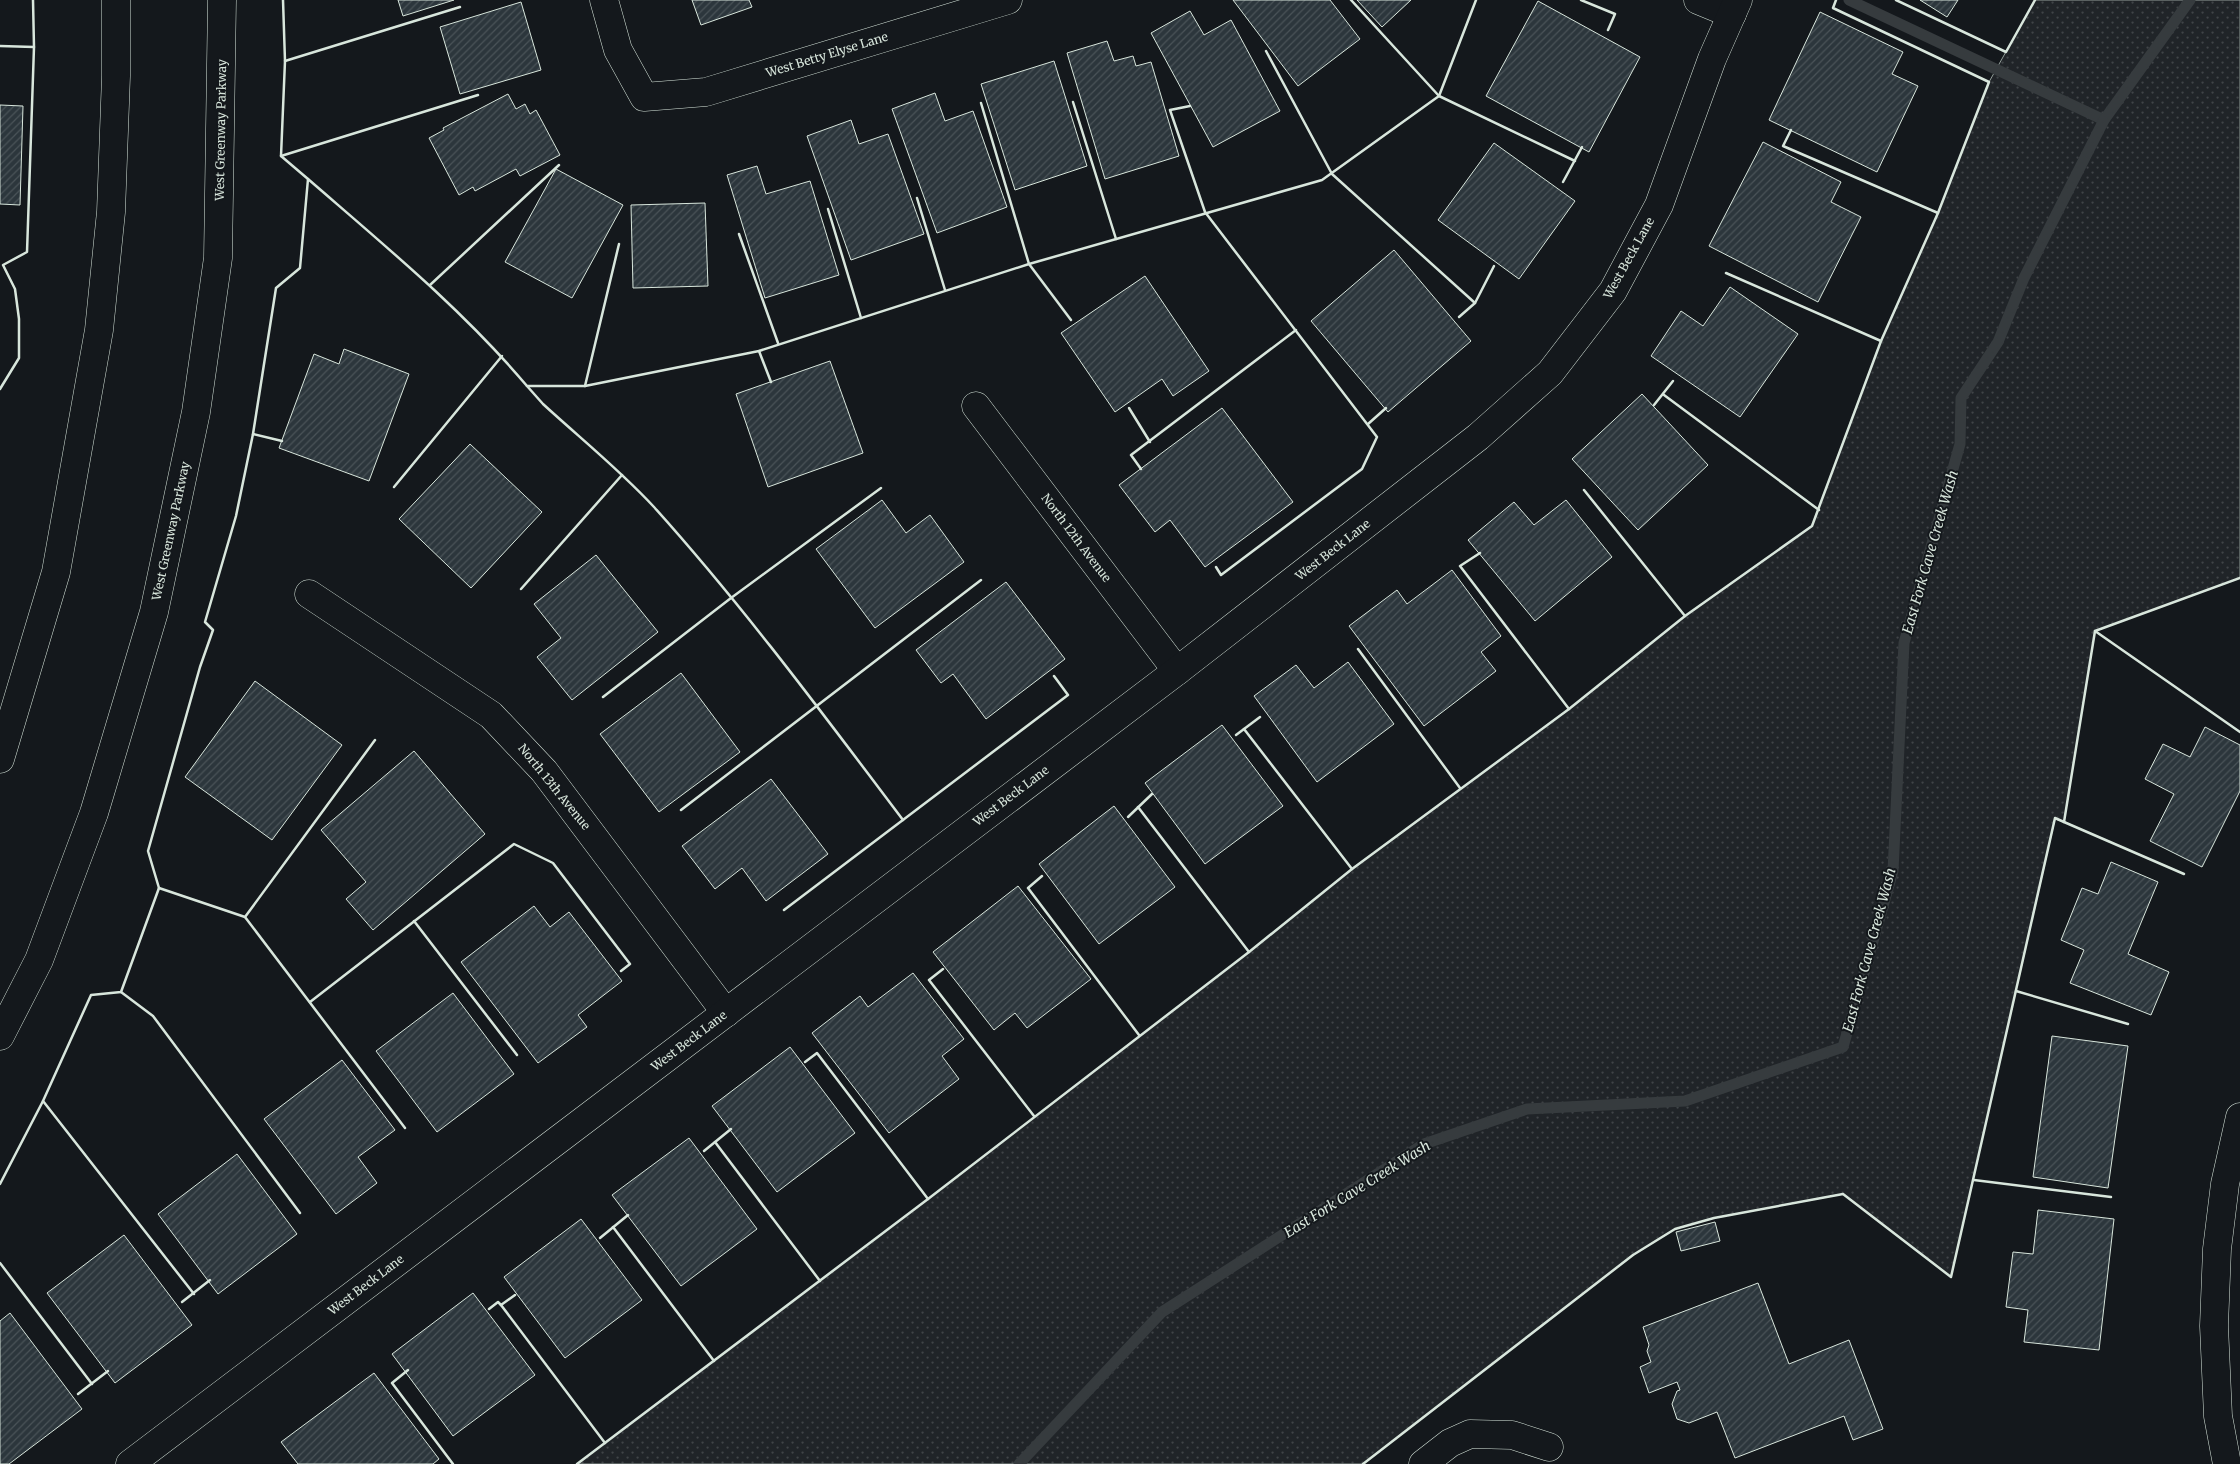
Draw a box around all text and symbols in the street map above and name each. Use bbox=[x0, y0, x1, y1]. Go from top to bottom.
street label: West Betty Elyse Lane bbox=[763, 29, 890, 81]
street label: West Greenway Parkway bbox=[212, 59, 229, 202]
street label: West Beck Lane bbox=[1599, 214, 1657, 302]
street label: West Greenway Parkway bbox=[148, 460, 193, 603]
water label: East Fork Cave Creek Wash bbox=[1898, 468, 1962, 636]
street label: North 12th Avenue bbox=[1038, 491, 1114, 585]
street label: West Beck Lane bbox=[1291, 516, 1373, 584]
street label: North 13th Avenue bbox=[515, 741, 594, 833]
street label: West Beck Lane bbox=[969, 762, 1051, 830]
water label: East Fork Cave Creek Wash bbox=[1838, 866, 1900, 1034]
street label: West Beck Lane bbox=[647, 1007, 729, 1075]
water label: East Fork Cave Creek Wash bbox=[1280, 1137, 1434, 1241]
street label: West Beck Lane bbox=[324, 1251, 406, 1319]

